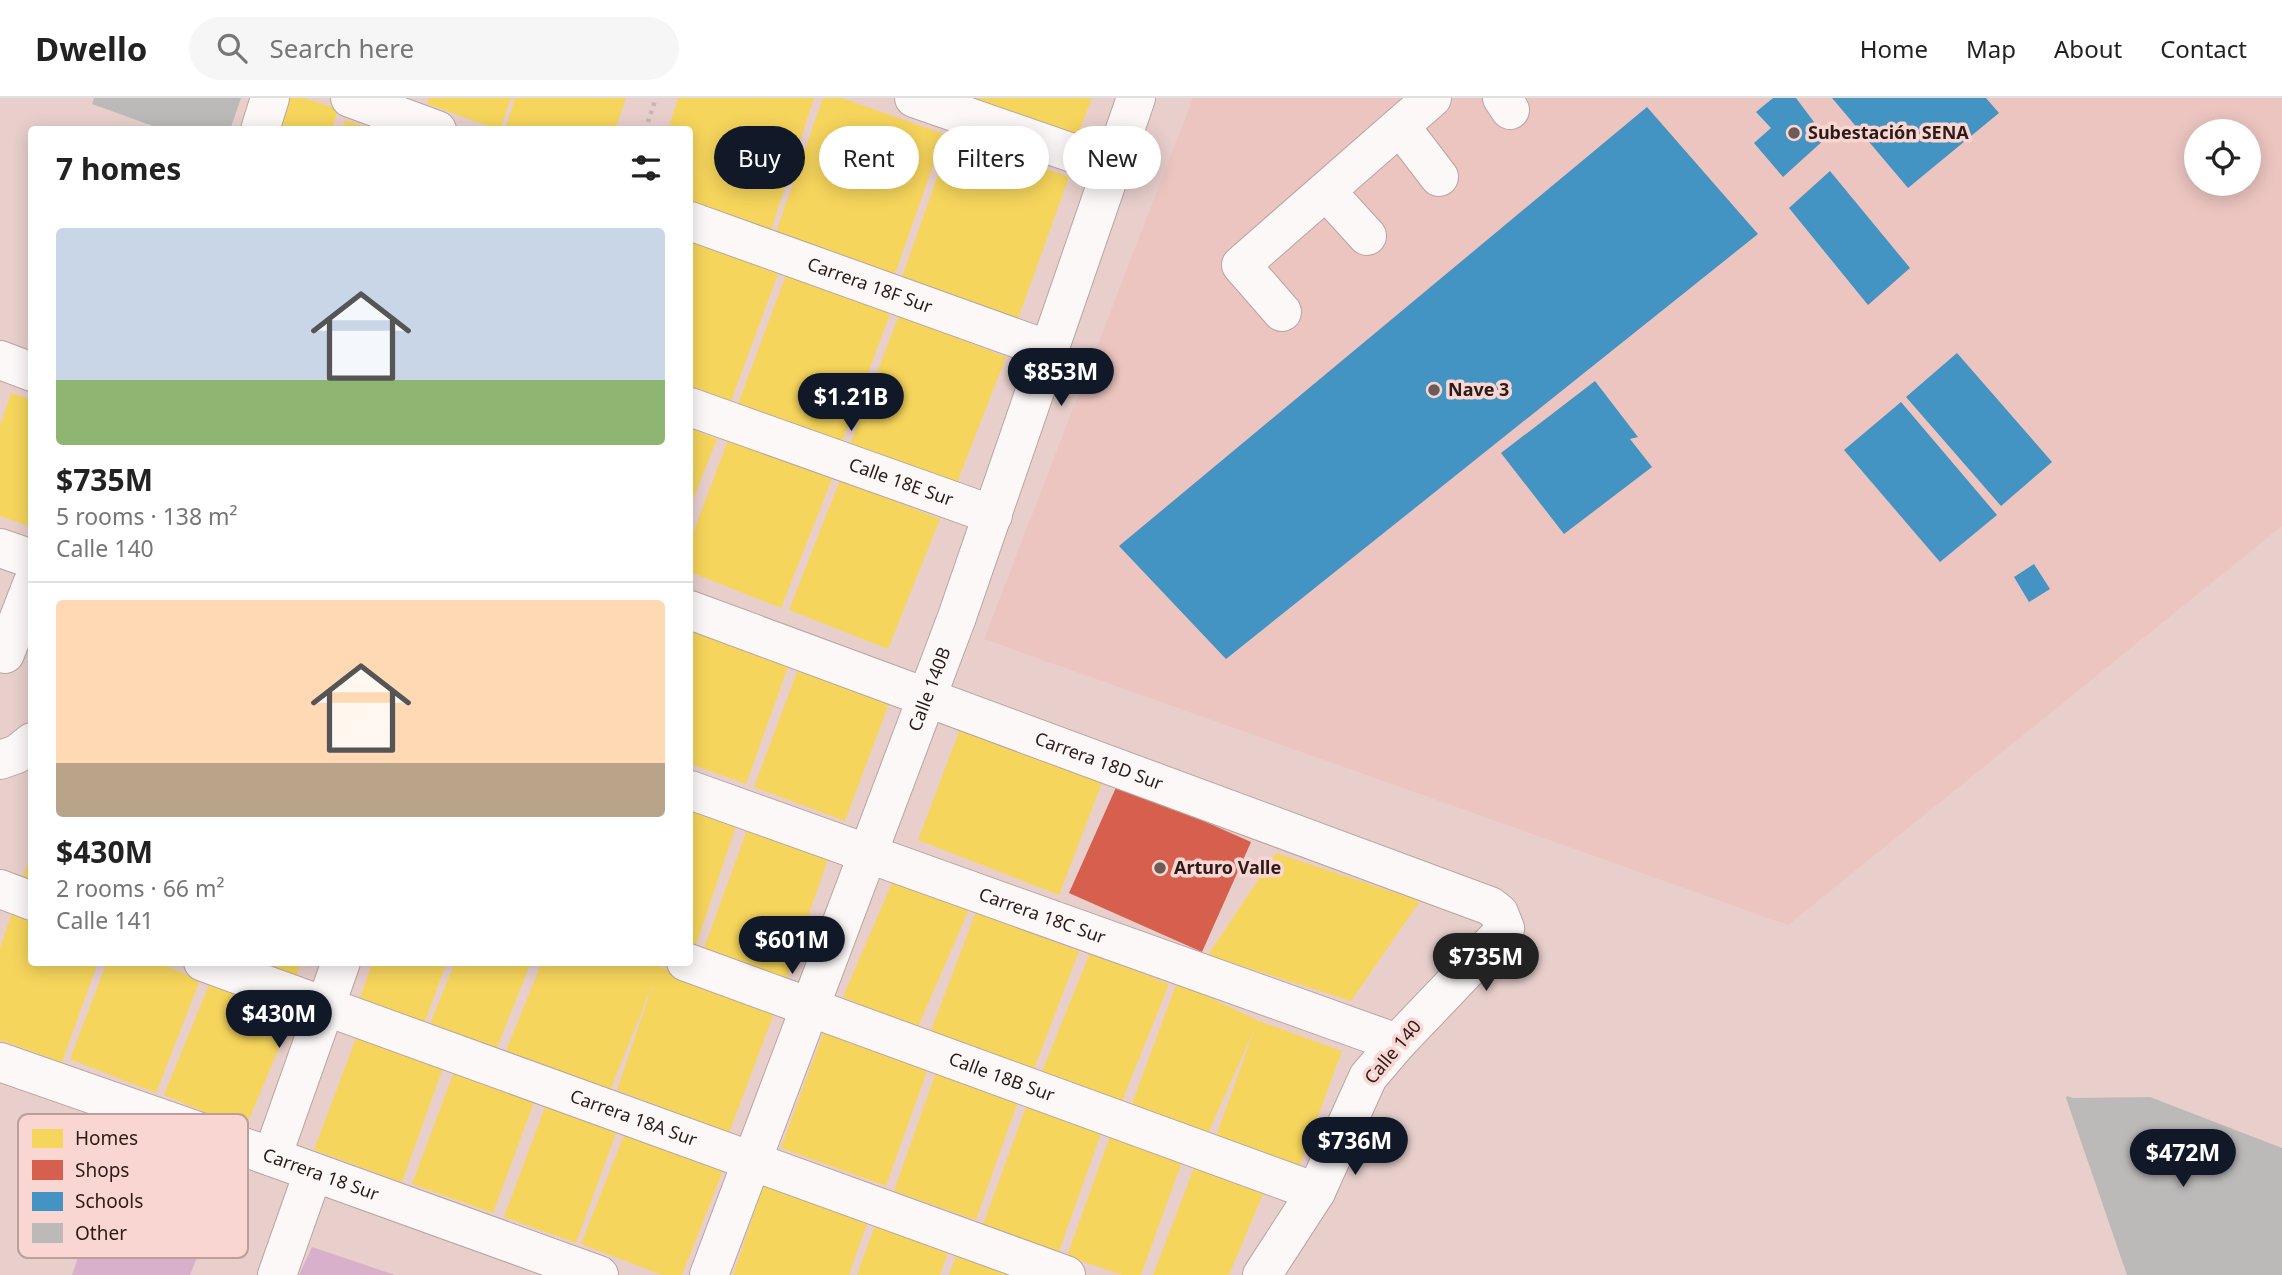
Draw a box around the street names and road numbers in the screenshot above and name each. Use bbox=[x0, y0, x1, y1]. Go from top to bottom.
street label: Carrera 18F Sur bbox=[804, 251, 936, 318]
street label: Calle 18E Sur bbox=[846, 452, 957, 511]
street label: Calle 140B bbox=[902, 643, 956, 734]
street label: Carrera 18D Sur bbox=[1032, 726, 1167, 795]
street label: Carrera 18C Sur bbox=[976, 881, 1110, 949]
street label: Calle 140 bbox=[1358, 1014, 1426, 1088]
street label: Calle 18B Sur bbox=[946, 1046, 1059, 1107]
street label: Carrera 18A Sur bbox=[567, 1083, 701, 1151]
street label: Carrera 18 Sur bbox=[260, 1142, 383, 1206]

